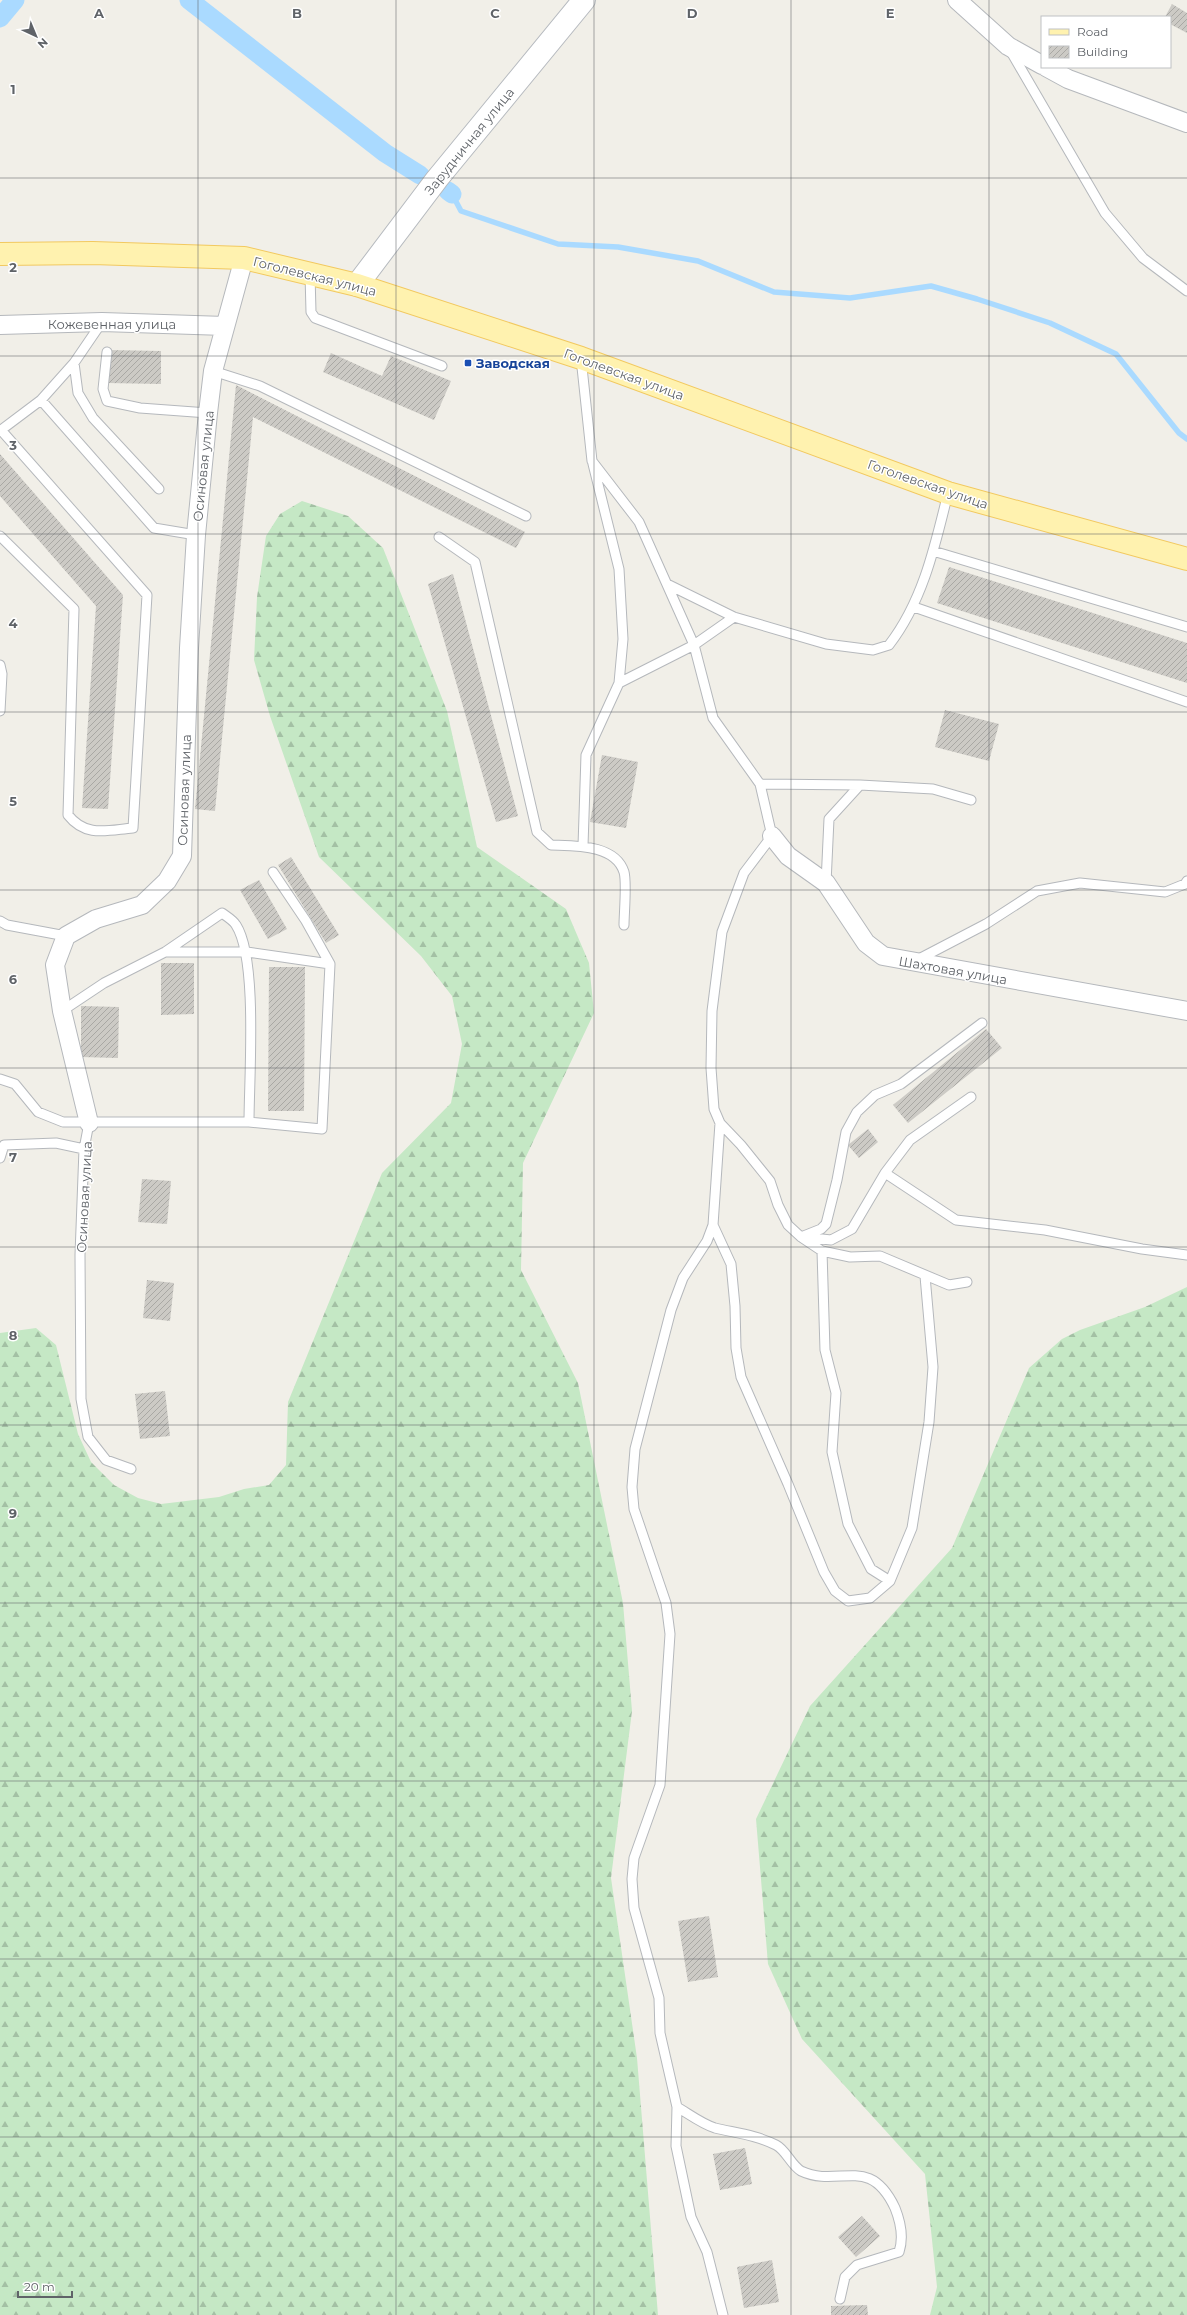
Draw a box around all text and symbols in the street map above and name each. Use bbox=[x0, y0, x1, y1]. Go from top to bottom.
text: A bbox=[93, 5, 105, 21]
text: B bbox=[292, 5, 302, 21]
text: C bbox=[490, 5, 500, 21]
text: D bbox=[687, 5, 698, 21]
text: E bbox=[886, 5, 895, 21]
north arrow bbox=[16, 16, 56, 56]
legend bbox=[1041, 16, 1171, 68]
text: Road bbox=[1077, 24, 1108, 39]
text: N bbox=[35, 35, 51, 51]
text: Building bbox=[1077, 44, 1128, 59]
text: 1 bbox=[10, 81, 16, 97]
street label: Зарудничная улица bbox=[421, 84, 517, 198]
street label: Гоголевская улица bbox=[252, 253, 378, 299]
text: 2 bbox=[9, 259, 17, 275]
street label: Кожевенная улица bbox=[48, 316, 176, 332]
street label: Гоголевская улица bbox=[562, 345, 686, 403]
place label: Заводская bbox=[475, 355, 550, 371]
marker: Заводская bbox=[463, 358, 473, 368]
street label: Осиновая улица bbox=[189, 410, 217, 522]
text: 3 bbox=[8, 437, 17, 453]
street label: Гоголевская улица bbox=[866, 456, 990, 512]
text: 4 bbox=[9, 615, 18, 631]
street label: Осиновая улица bbox=[174, 734, 194, 846]
text: 5 bbox=[9, 793, 17, 809]
street label: Шахтовая улица bbox=[897, 953, 1009, 987]
text: 6 bbox=[9, 971, 18, 987]
street label: Осиновая улица bbox=[73, 1141, 95, 1253]
text: 7 bbox=[9, 1149, 17, 1165]
text: 8 bbox=[9, 1327, 18, 1343]
text: 9 bbox=[9, 1505, 17, 1521]
scale bar bbox=[18, 2273, 72, 2299]
text: 20 m bbox=[24, 2279, 55, 2294]

